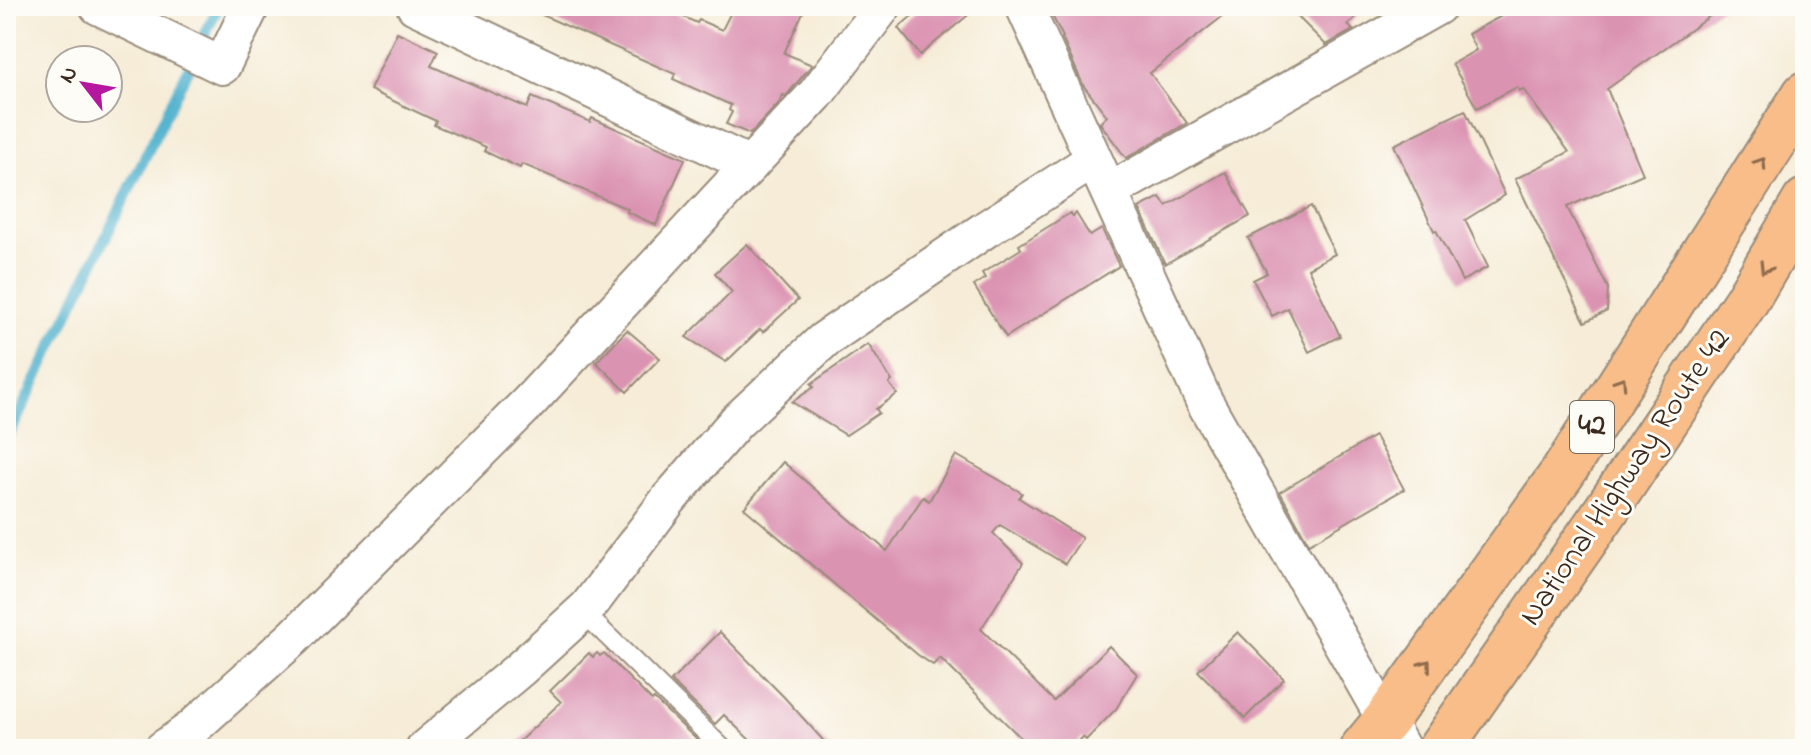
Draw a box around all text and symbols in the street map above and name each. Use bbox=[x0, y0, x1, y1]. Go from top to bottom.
north arrow bbox=[44, 44, 124, 124]
text: N bbox=[52, 61, 87, 90]
one-way arrow bbox=[1752, 157, 1767, 171]
one-way arrow bbox=[1760, 259, 1775, 274]
street label: National Highway Route 42 bbox=[1509, 320, 1743, 636]
one-way arrow bbox=[1612, 376, 1627, 390]
road number: 42 bbox=[1570, 401, 1614, 453]
one-way arrow bbox=[1416, 659, 1430, 673]

